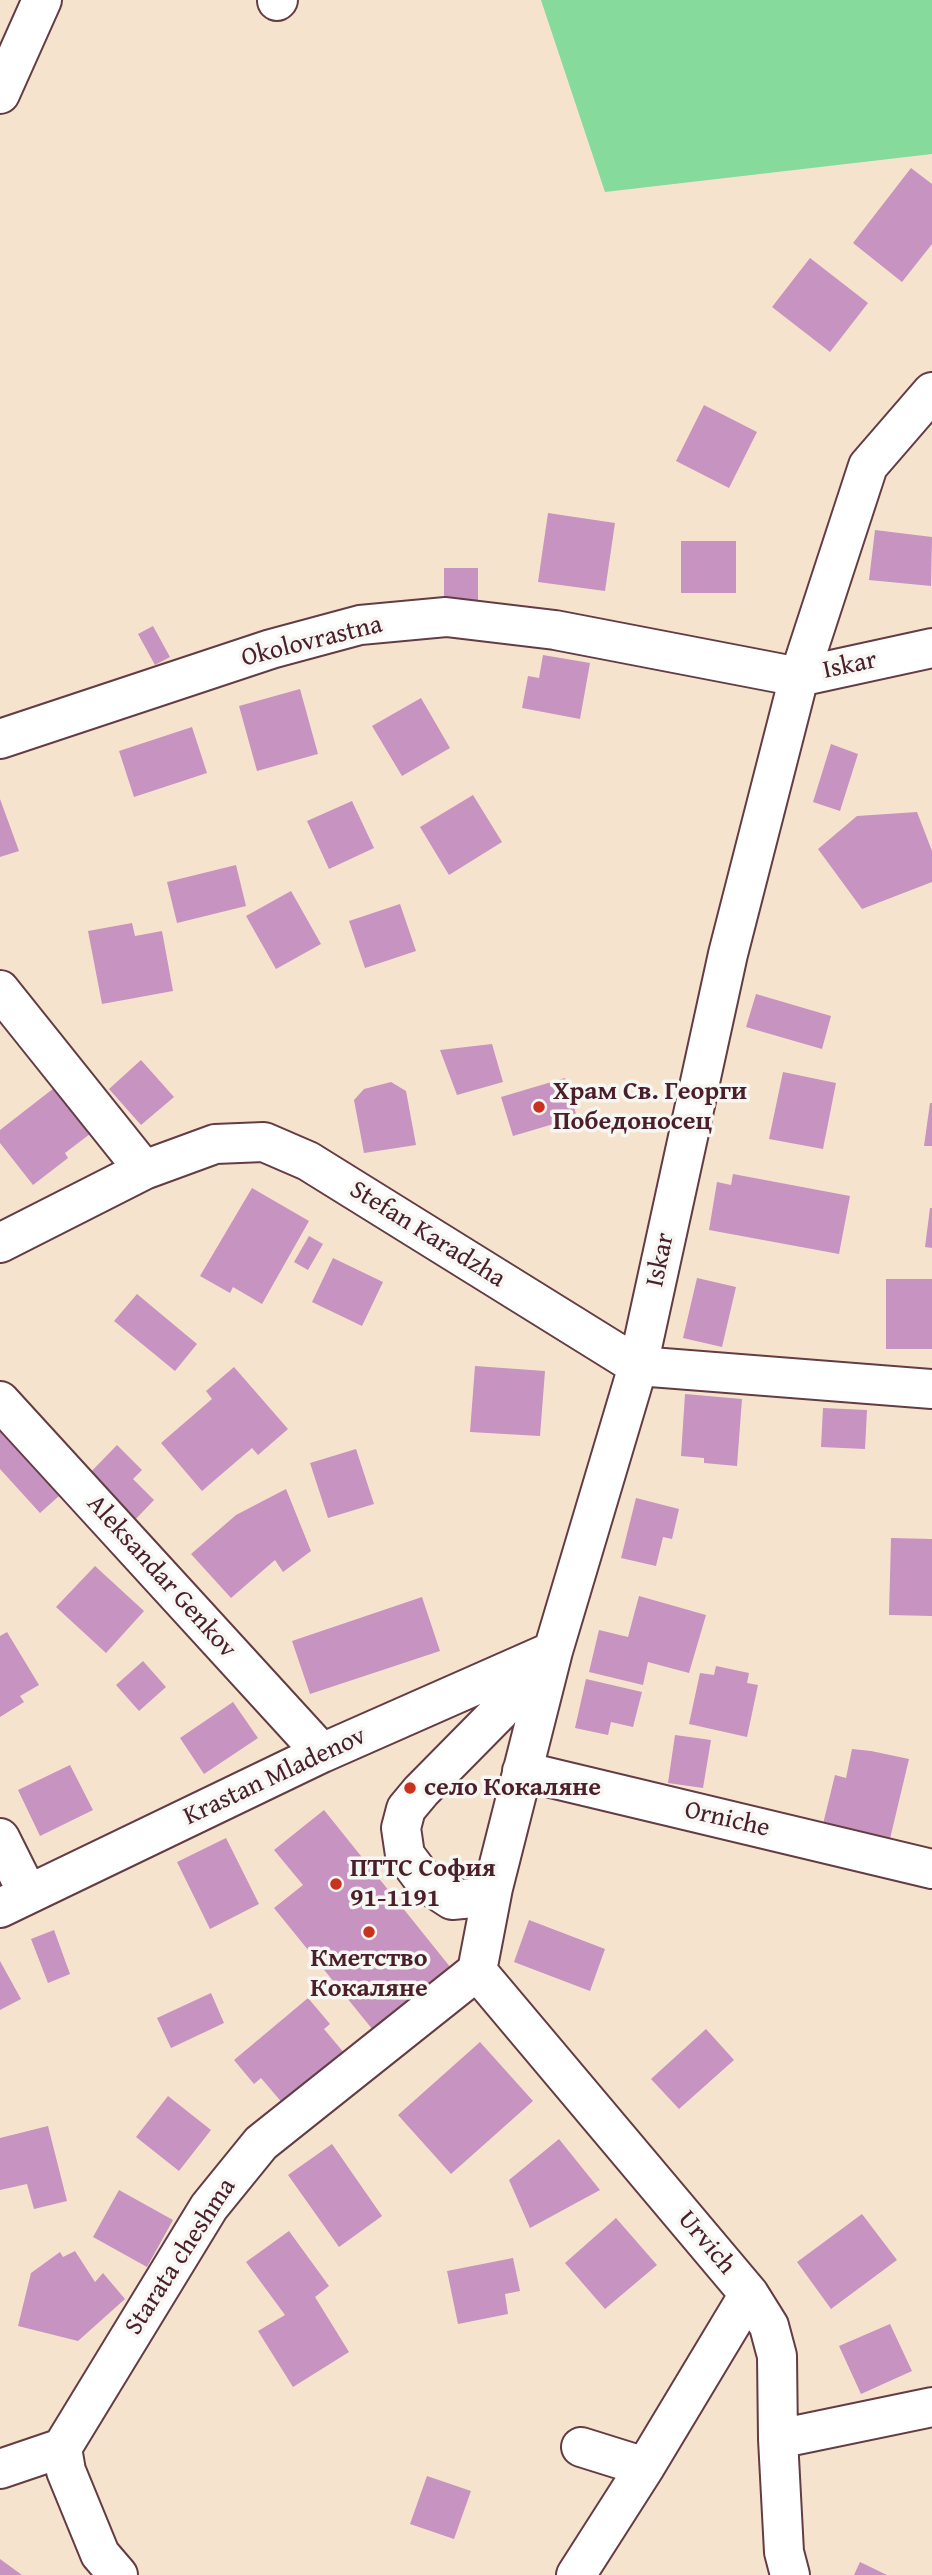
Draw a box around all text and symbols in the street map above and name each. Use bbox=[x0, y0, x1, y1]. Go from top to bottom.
street label: Okolovrastna bbox=[238, 609, 386, 675]
street label: Iskar bbox=[820, 645, 880, 687]
place label: Храм Св. Георги Победоносец bbox=[553, 1076, 747, 1138]
marker: Храм Св. Георги Победоносец bbox=[531, 1099, 547, 1115]
street label: Stefan Karadzha bbox=[343, 1175, 511, 1295]
street label: Iskar bbox=[640, 1230, 682, 1290]
street label: Aleksandar Genkov bbox=[80, 1489, 242, 1665]
street label: Krastan Mladenov bbox=[179, 1721, 371, 1833]
place label: село Кокаляне bbox=[424, 1772, 601, 1804]
marker: село Кокаляне bbox=[402, 1780, 418, 1796]
street label: Orniche bbox=[681, 1795, 773, 1845]
place label: ПТТС София 91-1191 bbox=[350, 1853, 496, 1914]
marker: ПТТС София 91-1191 bbox=[328, 1876, 344, 1892]
marker: Кметство Кокаляне bbox=[361, 1924, 377, 1940]
place label: Кметство Кокаляне bbox=[310, 1943, 428, 2004]
street label: Starata cheshma bbox=[119, 2173, 243, 2341]
street label: Urvich bbox=[670, 2205, 742, 2281]

